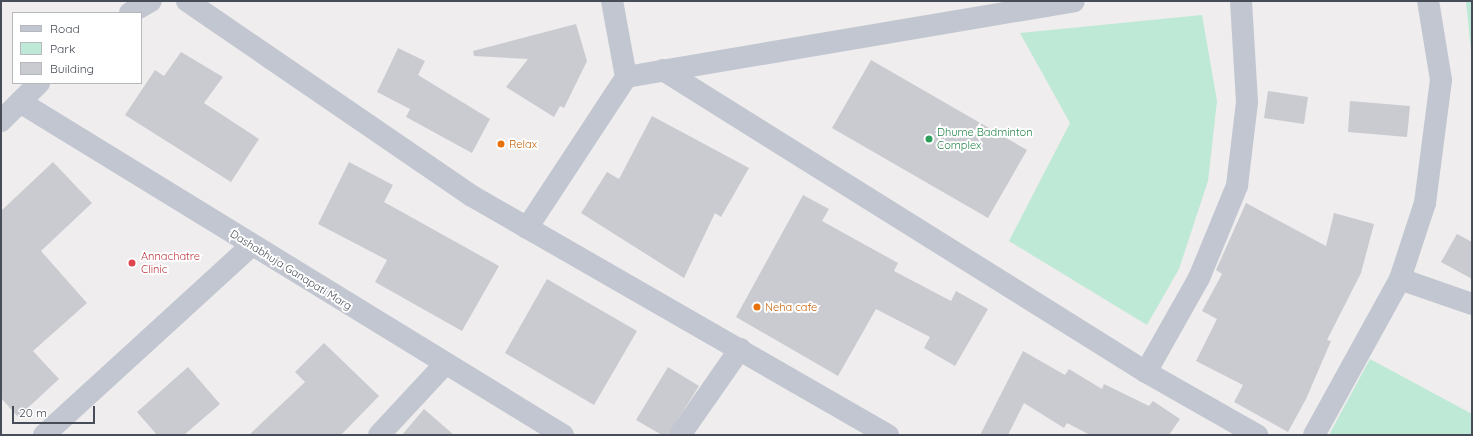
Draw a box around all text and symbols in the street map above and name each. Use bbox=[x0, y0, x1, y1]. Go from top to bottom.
legend bbox=[12, 12, 142, 84]
text: Road bbox=[50, 21, 80, 36]
text: Park bbox=[50, 41, 75, 56]
text: Building bbox=[50, 61, 94, 76]
place label: Dhume Badminton Complex bbox=[937, 126, 1033, 152]
marker: Dhume Badminton Complex bbox=[924, 134, 934, 144]
place label: Relax bbox=[509, 137, 537, 151]
marker: Relax bbox=[496, 139, 506, 149]
street label: Dashabhuja Ganapati Marg bbox=[228, 227, 354, 313]
place label: Annachatre Clinic bbox=[141, 250, 200, 276]
marker: Annachatre Clinic bbox=[126, 257, 138, 269]
place label: Neha cafe bbox=[765, 300, 817, 314]
marker: Neha cafe bbox=[752, 302, 762, 312]
scale bar bbox=[14, 398, 97, 424]
text: 20 m bbox=[19, 405, 47, 420]

